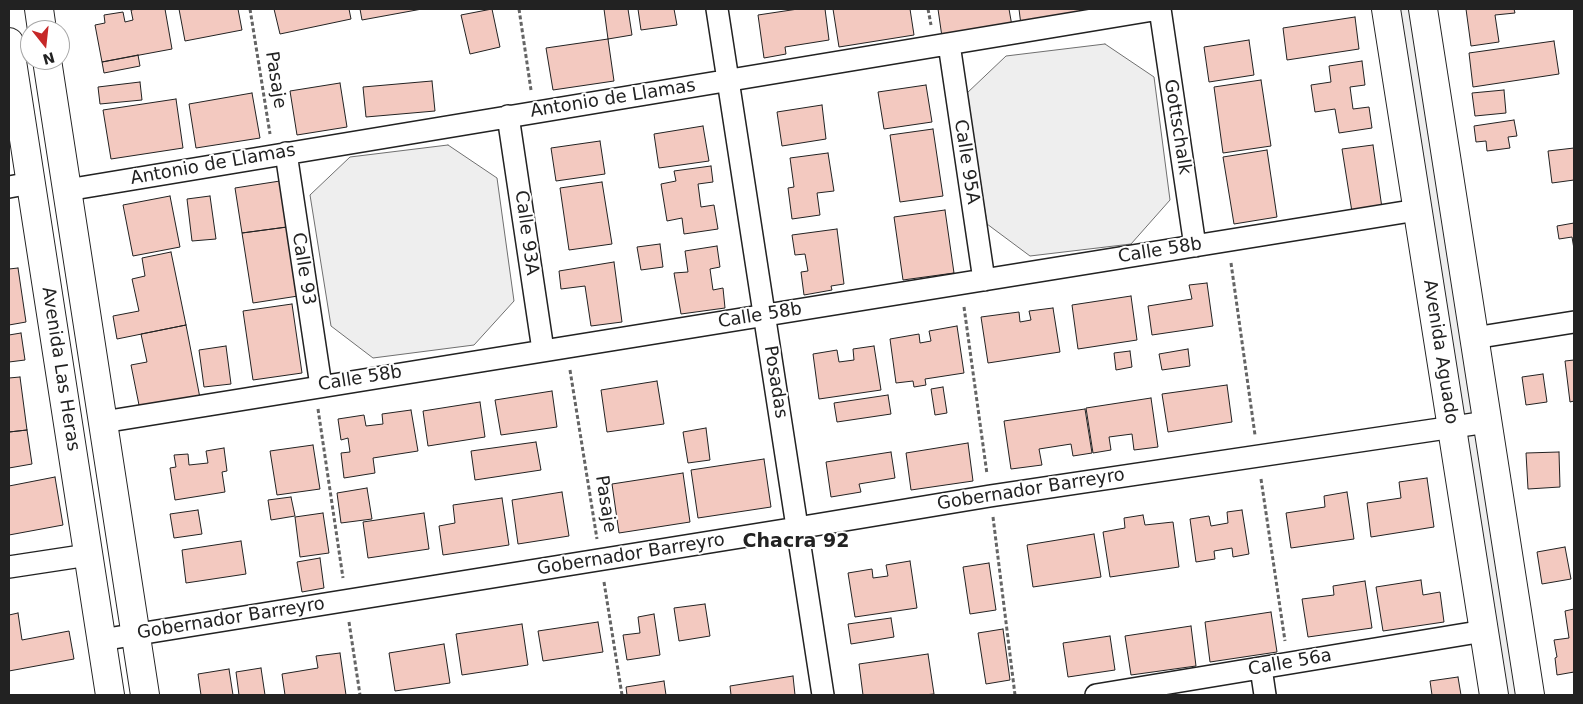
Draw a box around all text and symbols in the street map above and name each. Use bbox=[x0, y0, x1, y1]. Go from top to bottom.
north arrow bbox=[20, 20, 70, 70]
text: N bbox=[41, 49, 57, 68]
street label: Pasaje bbox=[260, 50, 290, 110]
street label: Antonio de Llamas bbox=[529, 75, 697, 123]
street label: Gottschalk bbox=[1159, 78, 1195, 176]
street label: Calle 95A bbox=[949, 118, 983, 206]
street label: Antonio de Llamas bbox=[129, 140, 297, 190]
street label: Calle 93A bbox=[509, 189, 543, 277]
street label: Calle 93 bbox=[287, 231, 319, 307]
street label: Calle 58b bbox=[1116, 234, 1204, 268]
street label: Avenida Aguado bbox=[1418, 278, 1462, 426]
street label: Avenida Las Heras bbox=[36, 285, 84, 453]
street label: Calle 58b bbox=[716, 299, 804, 333]
street label: Posadas bbox=[759, 344, 791, 420]
street label: Calle 58b bbox=[316, 362, 404, 396]
street label: Gobernador Barreyro bbox=[936, 464, 1126, 516]
street label: Pasaje bbox=[590, 474, 620, 534]
street label: Gobernador Barreyro bbox=[536, 529, 726, 581]
district label: Chacra 92 bbox=[743, 531, 849, 553]
street label: Gobernador Barreyro bbox=[136, 593, 326, 645]
street label: Calle 56a bbox=[1247, 645, 1333, 681]

